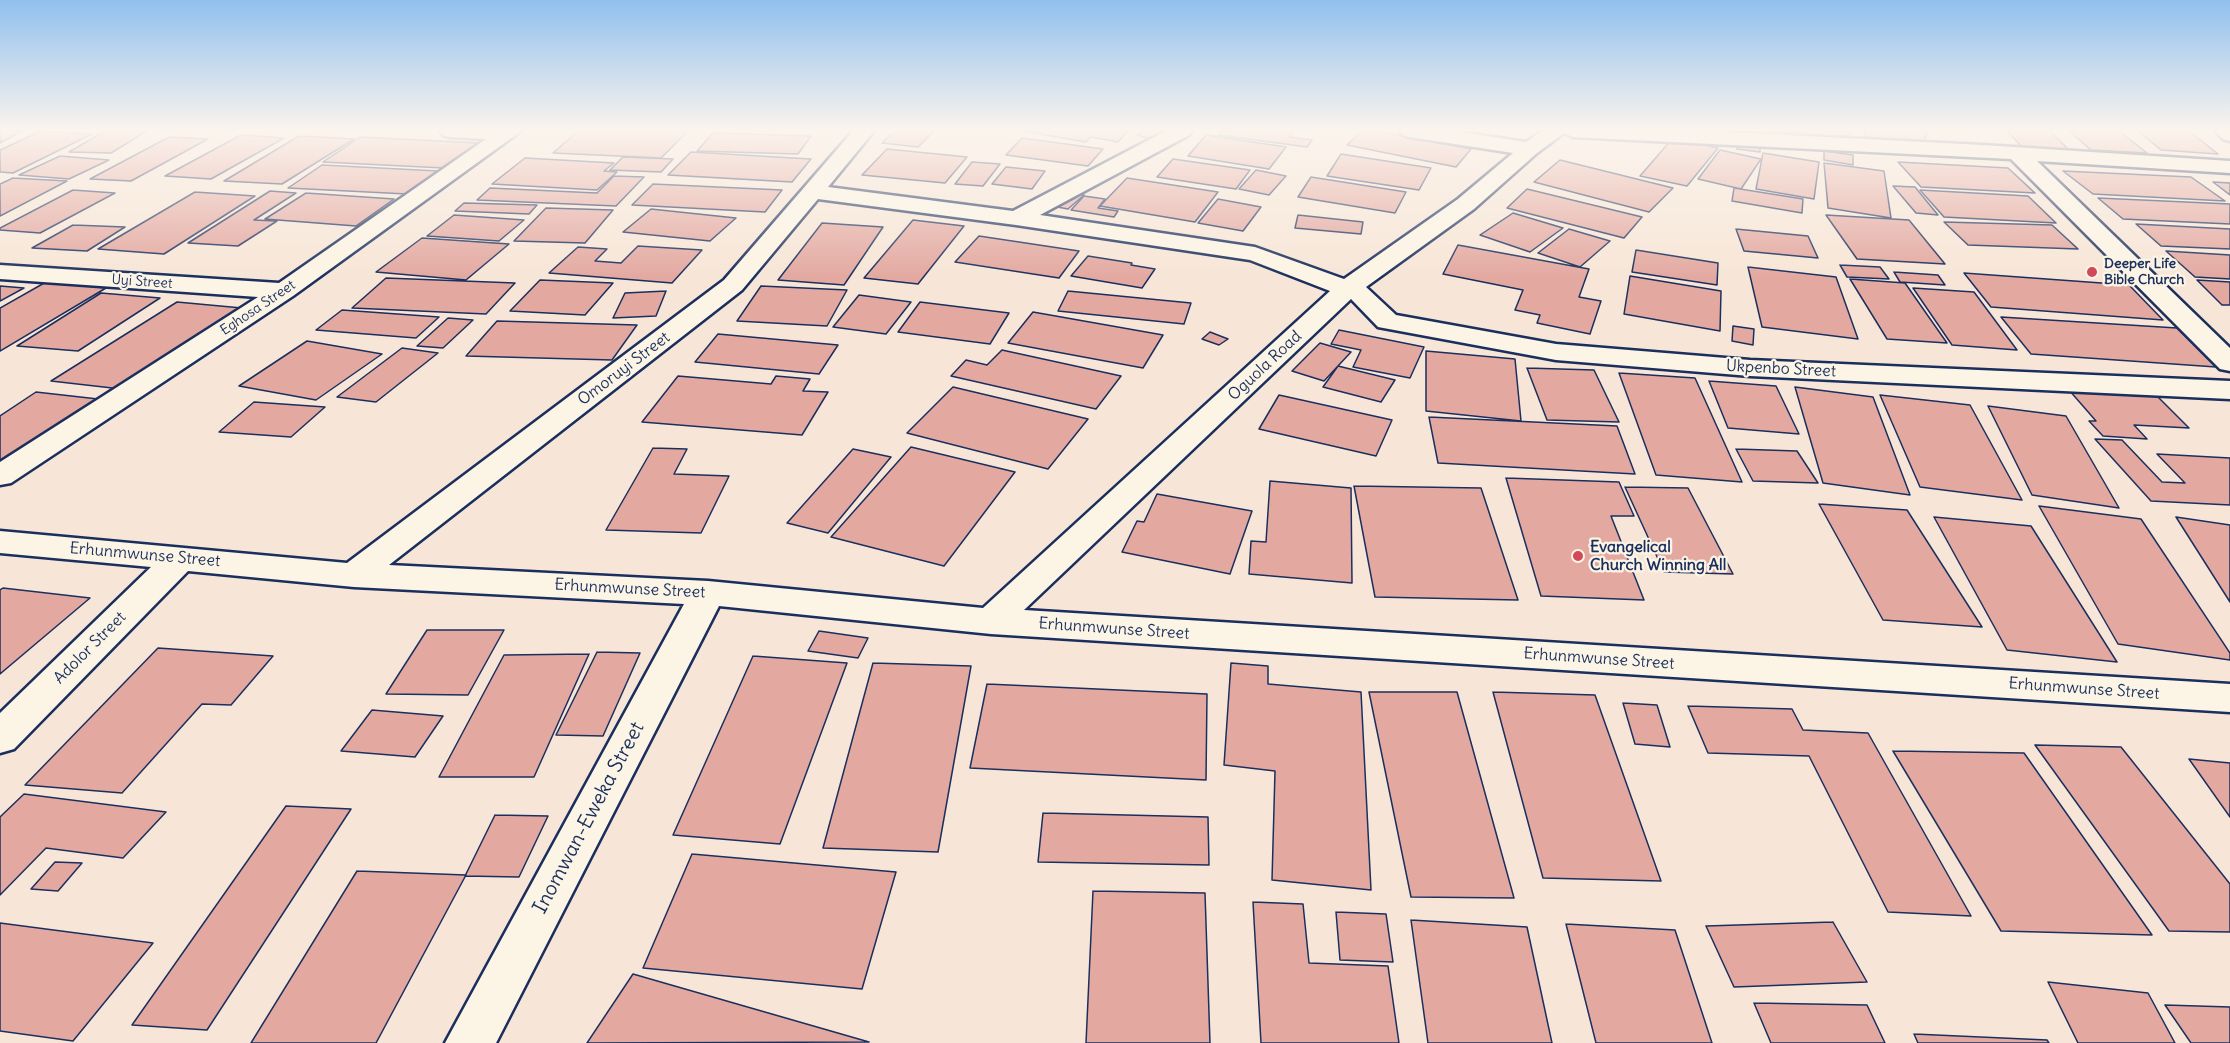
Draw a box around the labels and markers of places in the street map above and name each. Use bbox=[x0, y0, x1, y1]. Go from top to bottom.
place label: Deeper Life Bible Church bbox=[2104, 256, 2184, 288]
marker: Deeper Life Bible Church bbox=[2085, 265, 2099, 279]
place label: Evangelical Church Winning All bbox=[1590, 537, 1726, 575]
marker: Evangelical Church Winning All bbox=[1571, 549, 1585, 563]

